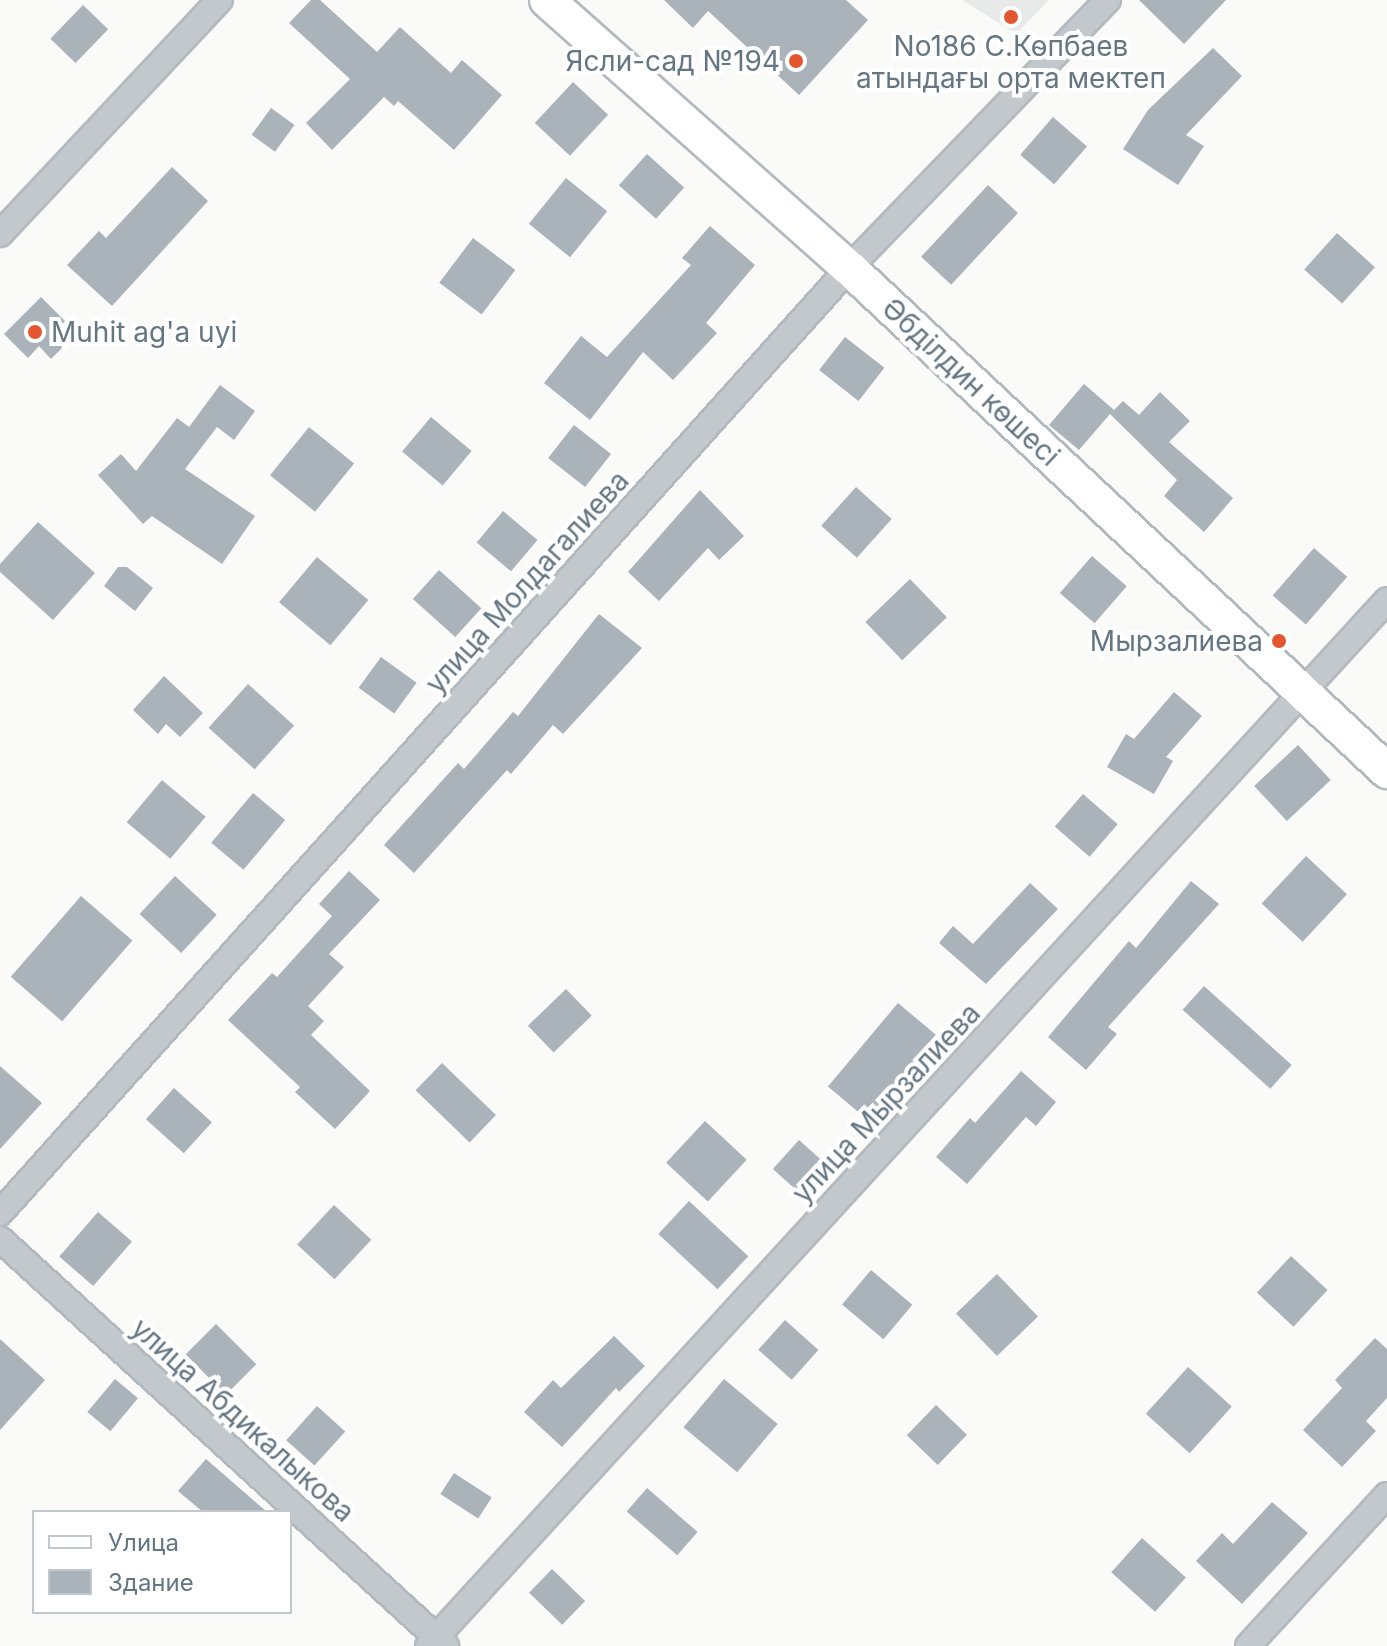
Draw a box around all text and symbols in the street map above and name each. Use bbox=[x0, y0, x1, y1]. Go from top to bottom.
marker: No186 С.Көпбаев атындағы орта мектеп bbox=[1002, 8, 1020, 26]
place label: No186 С.Көпбаев атындағы орта мектеп bbox=[856, 29, 1166, 95]
place label: Ясли-сад №194 bbox=[566, 44, 780, 78]
marker: Ясли-сад №194 bbox=[787, 52, 805, 70]
street label: Әбділдин көшесі bbox=[875, 291, 1067, 473]
place label: Muhit ag'a uyi bbox=[51, 315, 237, 349]
marker: Muhit ag'a uyi bbox=[26, 323, 44, 341]
street label: улица Молдагалиева bbox=[418, 464, 636, 700]
place label: Мырзалиева bbox=[1090, 624, 1263, 658]
marker: Мырзалиева bbox=[1270, 632, 1288, 650]
street label: улица Мырзалиева bbox=[785, 996, 987, 1210]
street label: улица Абдикалыкова bbox=[125, 1311, 361, 1529]
legend bbox=[32, 1510, 292, 1614]
text: Улица bbox=[108, 1528, 179, 1557]
text: Здание bbox=[108, 1568, 194, 1597]

